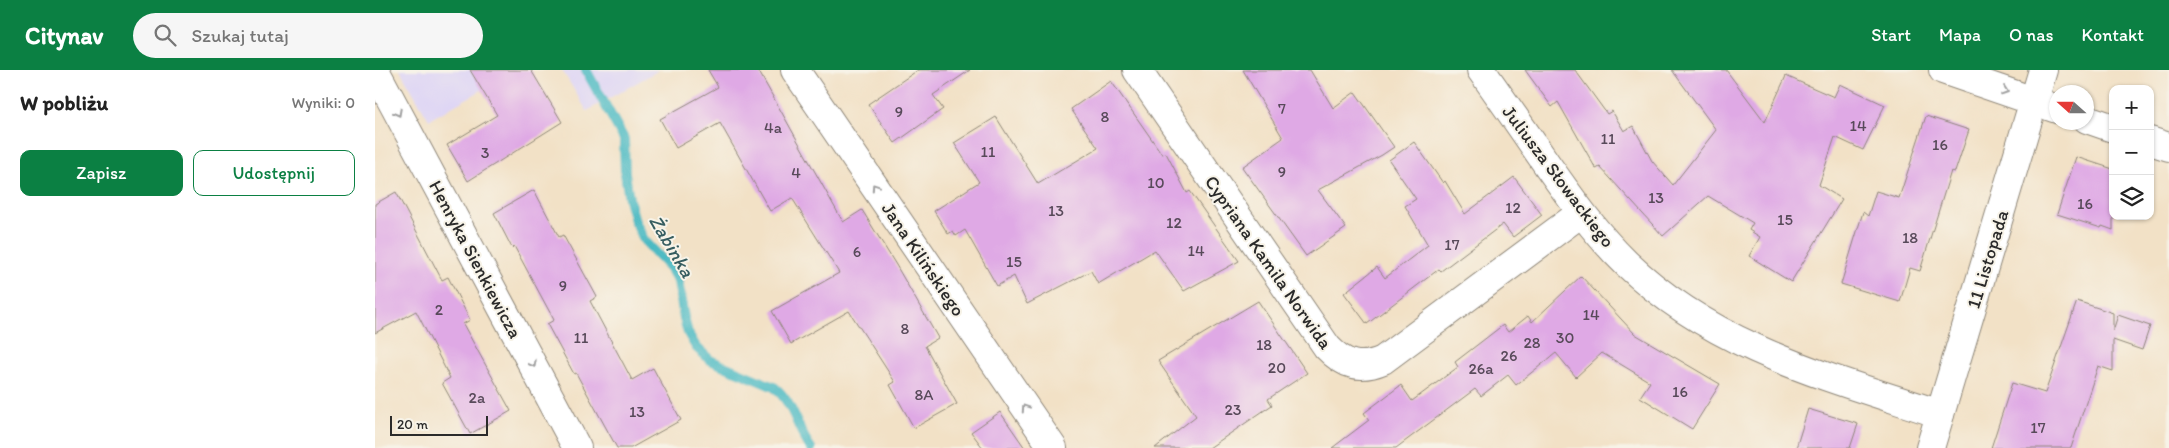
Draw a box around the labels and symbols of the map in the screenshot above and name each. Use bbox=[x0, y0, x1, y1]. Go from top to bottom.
north arrow bbox=[2049, 85, 2094, 130]
one-way arrow bbox=[2000, 86, 2009, 96]
house number: 7 bbox=[1278, 99, 1286, 118]
street label: Juliusza Słowackiego bbox=[1498, 101, 1620, 252]
house number: 9 bbox=[895, 102, 903, 121]
house number: 8 bbox=[1101, 107, 1110, 126]
one-way arrow bbox=[392, 108, 402, 117]
house number: 14 bbox=[1849, 116, 1867, 135]
house number: 4a bbox=[764, 118, 783, 137]
house number: 11 bbox=[1601, 129, 1616, 148]
house number: 16 bbox=[1932, 135, 1948, 154]
house number: 11 bbox=[981, 142, 996, 161]
house number: 3 bbox=[481, 143, 490, 162]
house number: 9 bbox=[1278, 162, 1286, 181]
house number: 4 bbox=[791, 163, 801, 182]
street label: Cypriana Kamila Norwida bbox=[1200, 171, 1337, 354]
house number: 10 bbox=[1147, 173, 1165, 192]
street label: Henryka Sienkiewicza bbox=[424, 176, 527, 342]
one-way arrow bbox=[871, 183, 881, 192]
house number: 13 bbox=[1648, 188, 1664, 207]
house number: 16 bbox=[2077, 194, 2093, 213]
street label: Jana Kilińskiego bbox=[877, 198, 970, 321]
house number: 12 bbox=[1505, 198, 1522, 217]
house number: 13 bbox=[1048, 201, 1064, 220]
street label: 11 Listopada bbox=[1962, 207, 2013, 311]
water label: Żabinka bbox=[644, 210, 700, 282]
house number: 15 bbox=[1777, 210, 1793, 229]
house number: 12 bbox=[1166, 213, 1183, 232]
house number: 18 bbox=[1902, 228, 1918, 247]
house number: 17 bbox=[1444, 235, 1460, 254]
house number: 14 bbox=[1187, 241, 1205, 260]
house number: 6 bbox=[853, 242, 861, 261]
house number: 15 bbox=[1006, 252, 1022, 271]
house number: 9 bbox=[559, 276, 567, 295]
house number: 2 bbox=[435, 300, 444, 319]
house number: 14 bbox=[1582, 305, 1600, 324]
house number: 8 bbox=[901, 319, 910, 338]
house number: 11 bbox=[574, 328, 589, 347]
house number: 30 bbox=[1556, 328, 1574, 347]
house number: 28 bbox=[1523, 333, 1541, 352]
house number: 18 bbox=[1256, 335, 1272, 354]
house number: 26 bbox=[1501, 346, 1517, 365]
house number: 20 bbox=[1268, 358, 1286, 377]
one-way arrow bbox=[527, 359, 537, 368]
house number: 26a bbox=[1468, 359, 1494, 378]
house number: 16 bbox=[1672, 382, 1688, 401]
house number: 8A bbox=[914, 385, 934, 404]
house number: 2a bbox=[469, 388, 486, 407]
house number: 23 bbox=[1224, 400, 1242, 419]
house number: 13 bbox=[629, 402, 645, 421]
one-way arrow bbox=[1022, 404, 1031, 413]
scale bar bbox=[390, 413, 487, 436]
house number: 17 bbox=[2030, 418, 2046, 437]

